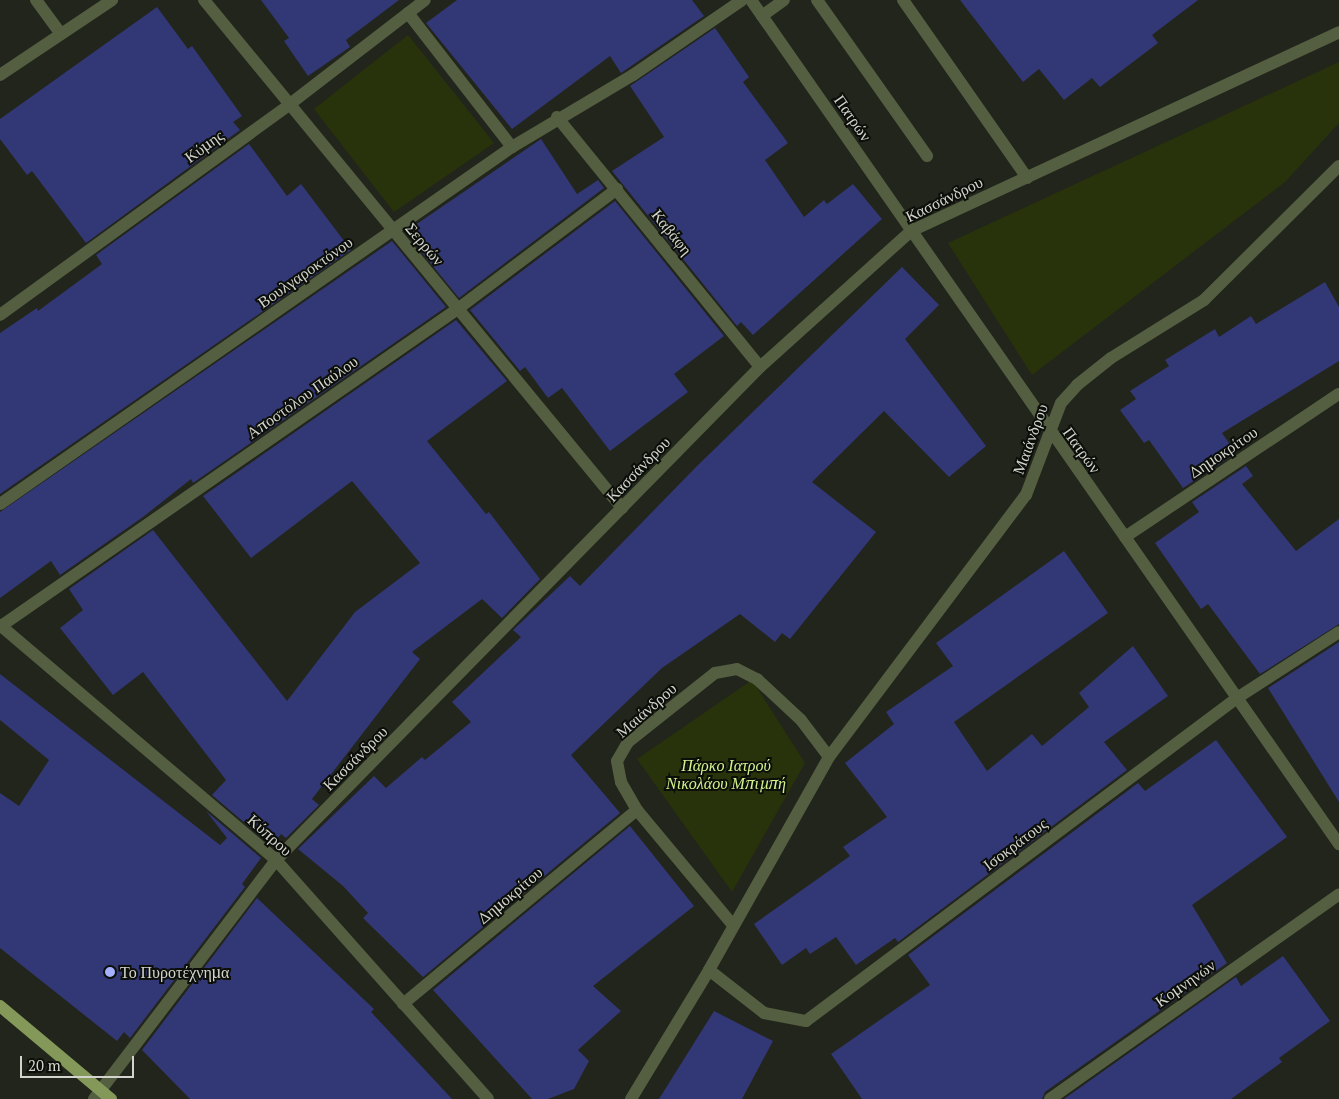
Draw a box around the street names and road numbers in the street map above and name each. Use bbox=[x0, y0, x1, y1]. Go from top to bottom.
street label: Πατρών bbox=[830, 91, 876, 145]
street label: Κύμης bbox=[181, 125, 227, 167]
street label: Κασσάνδρου bbox=[902, 172, 986, 226]
street label: Καβάφη bbox=[648, 205, 696, 259]
street label: Σερρών bbox=[402, 219, 448, 269]
street label: Βουλγαροκτόνου bbox=[254, 232, 356, 312]
street label: Αποστόλου Παύλου bbox=[243, 351, 361, 443]
street label: Μαιάνδρου bbox=[1008, 401, 1052, 477]
street label: Δημοκρίτου bbox=[1185, 422, 1261, 482]
street label: Πατρών bbox=[1059, 423, 1105, 477]
street label: Κασσάνδρου bbox=[602, 432, 674, 506]
street label: Μαιάνδρου bbox=[612, 678, 680, 742]
street label: Κασσάνδρου bbox=[319, 722, 391, 794]
street label: Κύπρου bbox=[244, 810, 296, 860]
street label: Ισοκράτους bbox=[979, 814, 1051, 874]
street label: Δημοκρίτου bbox=[474, 862, 546, 928]
street label: Κομνηνών bbox=[1151, 955, 1219, 1011]

